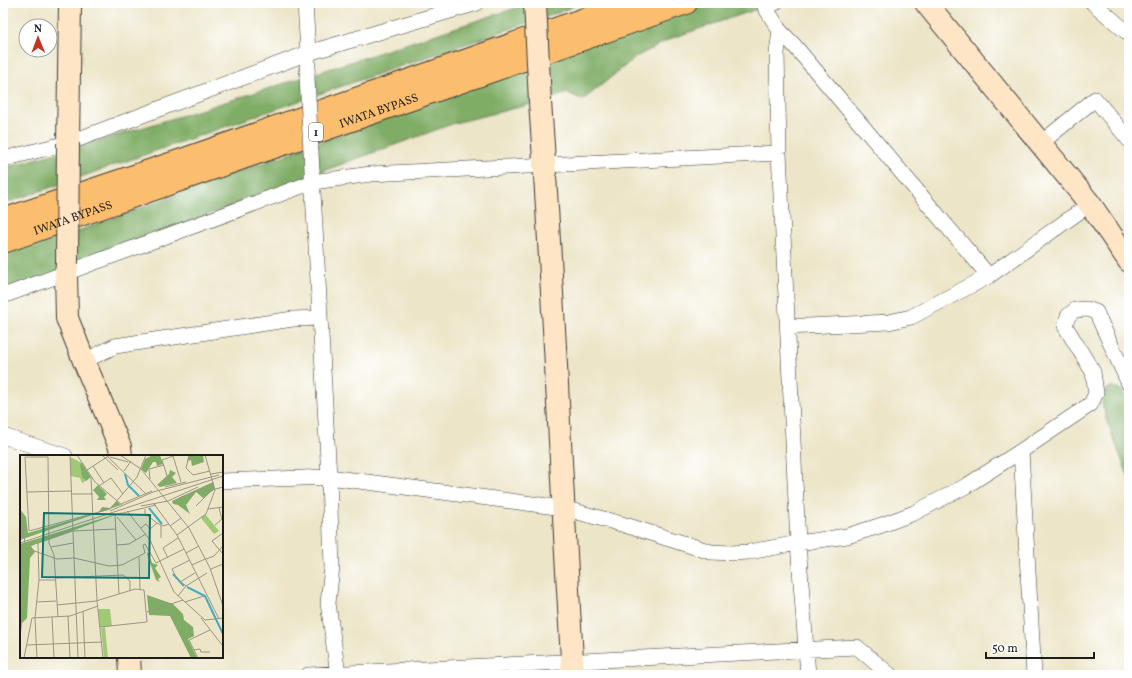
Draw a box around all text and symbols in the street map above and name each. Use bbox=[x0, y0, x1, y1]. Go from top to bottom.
north arrow bbox=[18, 18, 58, 58]
text: N bbox=[34, 22, 42, 37]
street label: IWATA BYPASS bbox=[337, 90, 421, 133]
road number: 1 bbox=[309, 123, 323, 141]
street label: IWATA BYPASS bbox=[32, 197, 115, 240]
inset map bbox=[20, 455, 223, 658]
scale bar bbox=[986, 634, 1094, 660]
text: 50 m bbox=[992, 641, 1018, 657]

